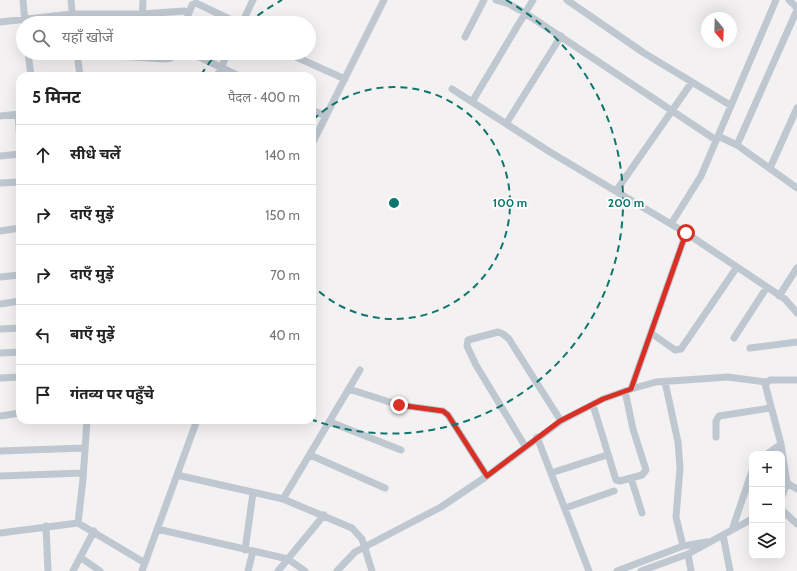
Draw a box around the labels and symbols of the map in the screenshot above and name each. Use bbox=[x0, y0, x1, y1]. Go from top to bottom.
north arrow bbox=[701, 12, 737, 48]
text: 100 m bbox=[493, 195, 527, 210]
text: 200 m bbox=[608, 195, 644, 210]
centre of rings bbox=[387, 196, 401, 210]
route start bbox=[677, 224, 695, 242]
route end bbox=[390, 396, 408, 414]

